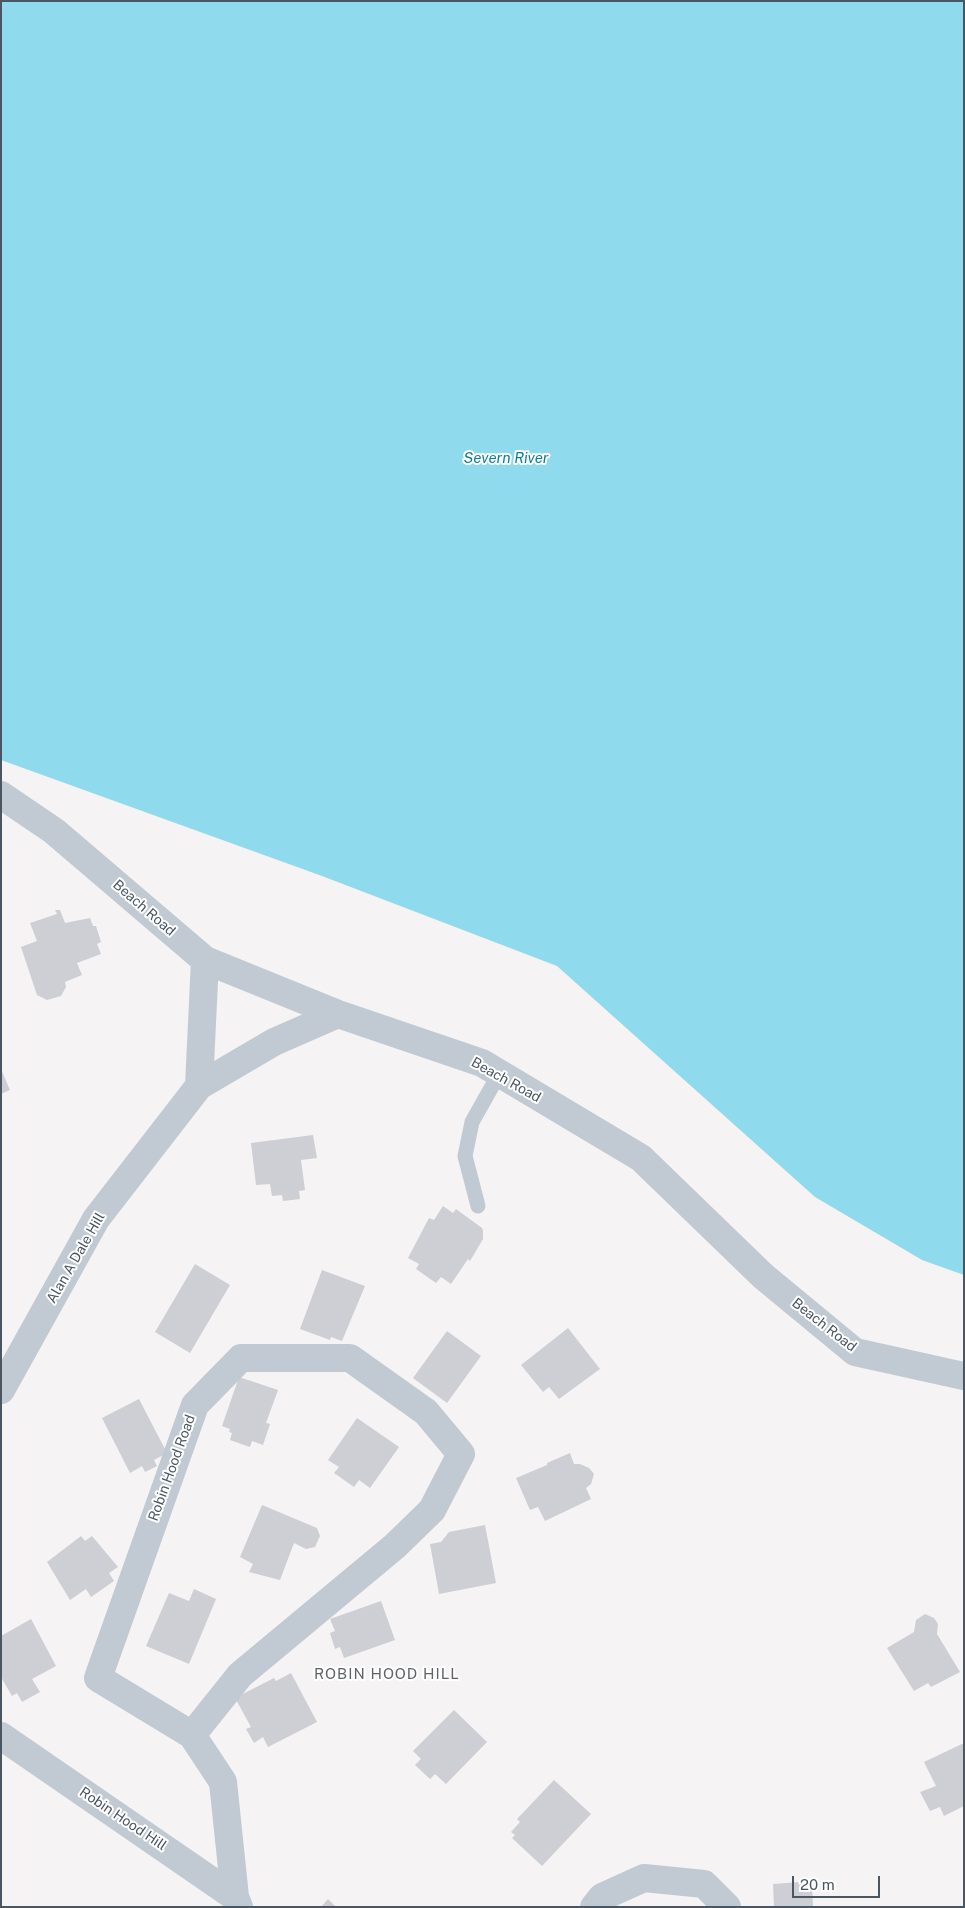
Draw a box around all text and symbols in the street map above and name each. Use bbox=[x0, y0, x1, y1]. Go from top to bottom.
water label: Severn River bbox=[464, 449, 548, 467]
street label: Beach Road bbox=[109, 876, 179, 940]
street label: Beach Road bbox=[468, 1054, 544, 1106]
street label: Alan A Dale Hill bbox=[43, 1210, 109, 1306]
street label: Beach Road bbox=[788, 1295, 860, 1355]
street label: Robin Hood Road bbox=[145, 1413, 199, 1523]
district label: ROBIN HOOD HILL bbox=[312, 1665, 462, 1683]
street label: Robin Hood Hill bbox=[76, 1784, 170, 1854]
scale bar bbox=[795, 1866, 882, 1898]
text: 20 m bbox=[800, 1876, 835, 1893]

